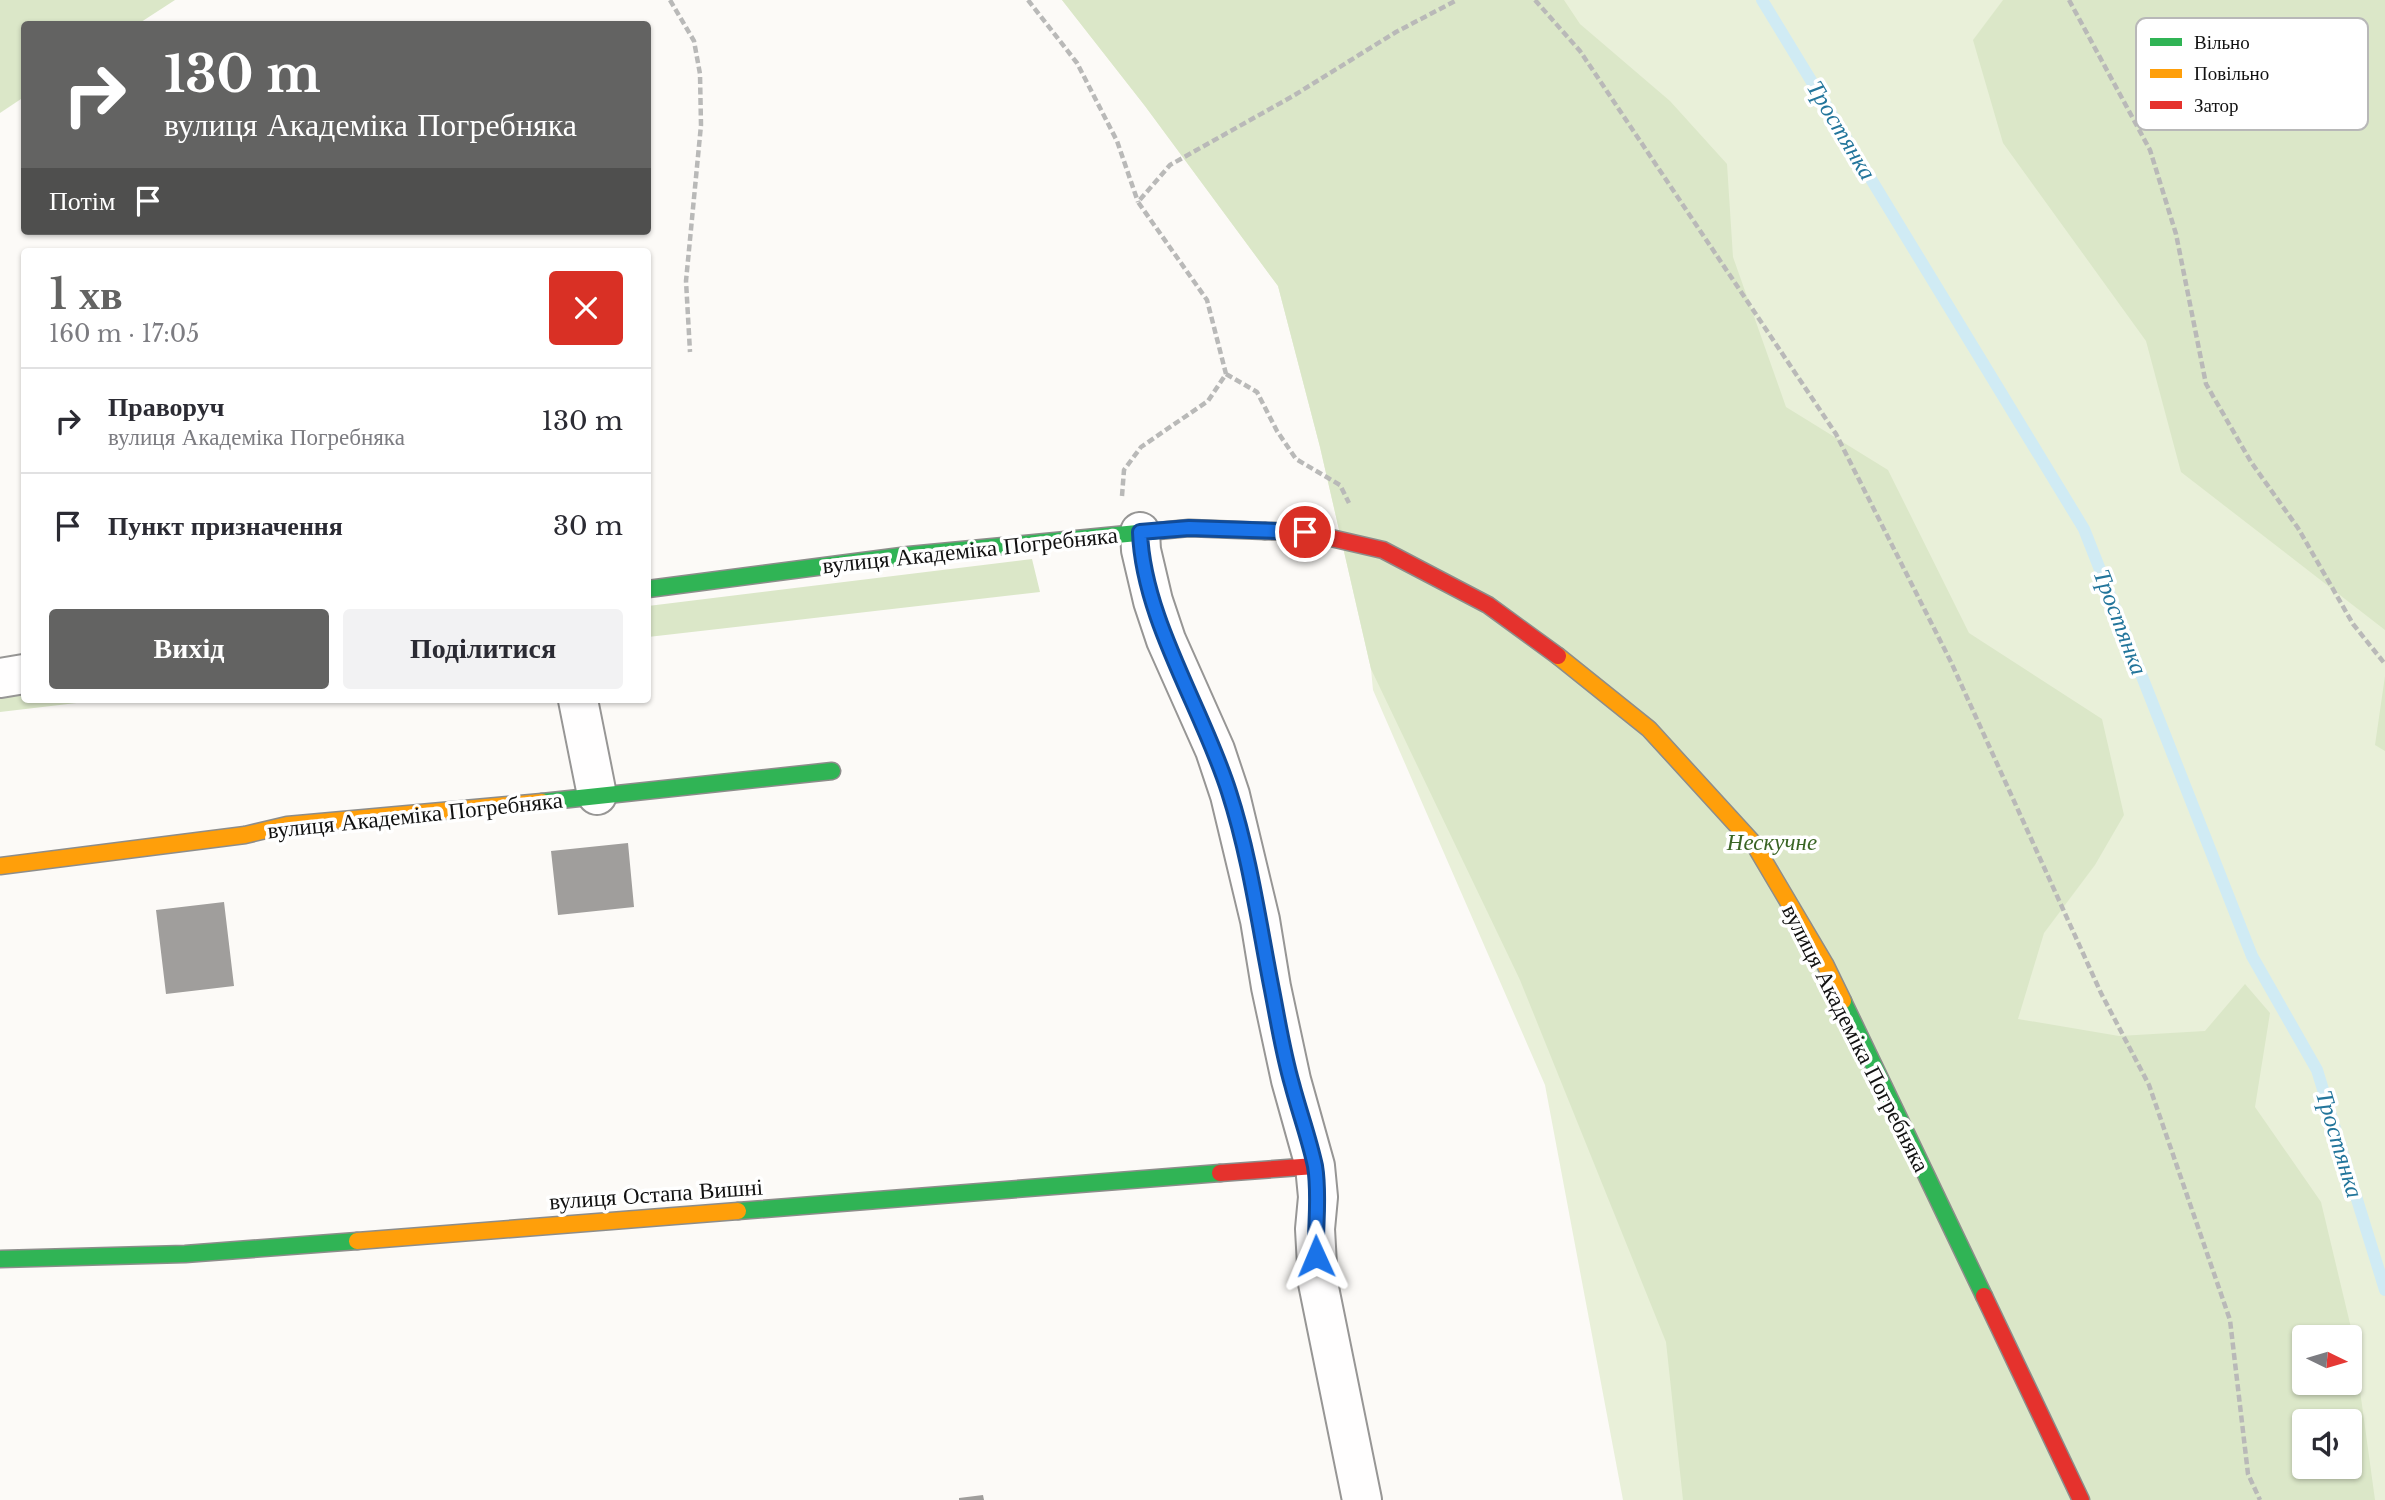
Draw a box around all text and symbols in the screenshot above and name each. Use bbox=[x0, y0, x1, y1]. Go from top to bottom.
legend bbox=[2136, 18, 2368, 130]
text: Вільно bbox=[2194, 31, 2250, 54]
text: 130 m bbox=[164, 44, 321, 105]
icon: right bbox=[49, 49, 140, 140]
text: Повільно bbox=[2194, 62, 2269, 85]
water label: Тростянка bbox=[1801, 75, 1883, 185]
text: Затор bbox=[2194, 94, 2239, 117]
text: вулиця Академіка Погребняка bbox=[164, 105, 577, 145]
icon: arrive bbox=[129, 182, 167, 220]
text: Потім bbox=[49, 185, 115, 217]
text: 1 хв bbox=[49, 268, 123, 320]
button: close bbox=[549, 271, 623, 345]
text: 160 m · 17:05 bbox=[49, 320, 199, 348]
text: Праворуч bbox=[108, 391, 224, 423]
icon: right bbox=[49, 402, 87, 440]
text: 130 m bbox=[541, 405, 623, 437]
text: вулиця Академіка Погребняка bbox=[108, 423, 405, 451]
pin bbox=[1275, 502, 1335, 562]
icon: arrive bbox=[49, 507, 87, 545]
text: Пункт призначення bbox=[108, 510, 343, 542]
text: 30 m bbox=[553, 510, 623, 542]
icon: arrive bbox=[1286, 513, 1324, 551]
street label: вулиця Академіка Погребняка bbox=[821, 521, 1119, 579]
water label: Тростянка bbox=[2088, 565, 2154, 679]
button: Вихід bbox=[49, 609, 329, 689]
button: Поділитися bbox=[343, 609, 623, 689]
street label: вулиця Академіка Погребняка bbox=[266, 786, 564, 844]
park label: Нескучне bbox=[1726, 828, 1817, 856]
street label: вулиця Академіка Погребняка bbox=[1776, 899, 1936, 1177]
water label: Тростянка bbox=[2310, 1087, 2370, 1201]
street label: вулиця Остапа Вишні bbox=[548, 1173, 764, 1215]
position arrow bbox=[1279, 1219, 1353, 1293]
north arrow bbox=[2292, 1325, 2362, 1395]
map controls bbox=[2292, 1325, 2362, 1479]
button: sound bbox=[2292, 1409, 2362, 1479]

